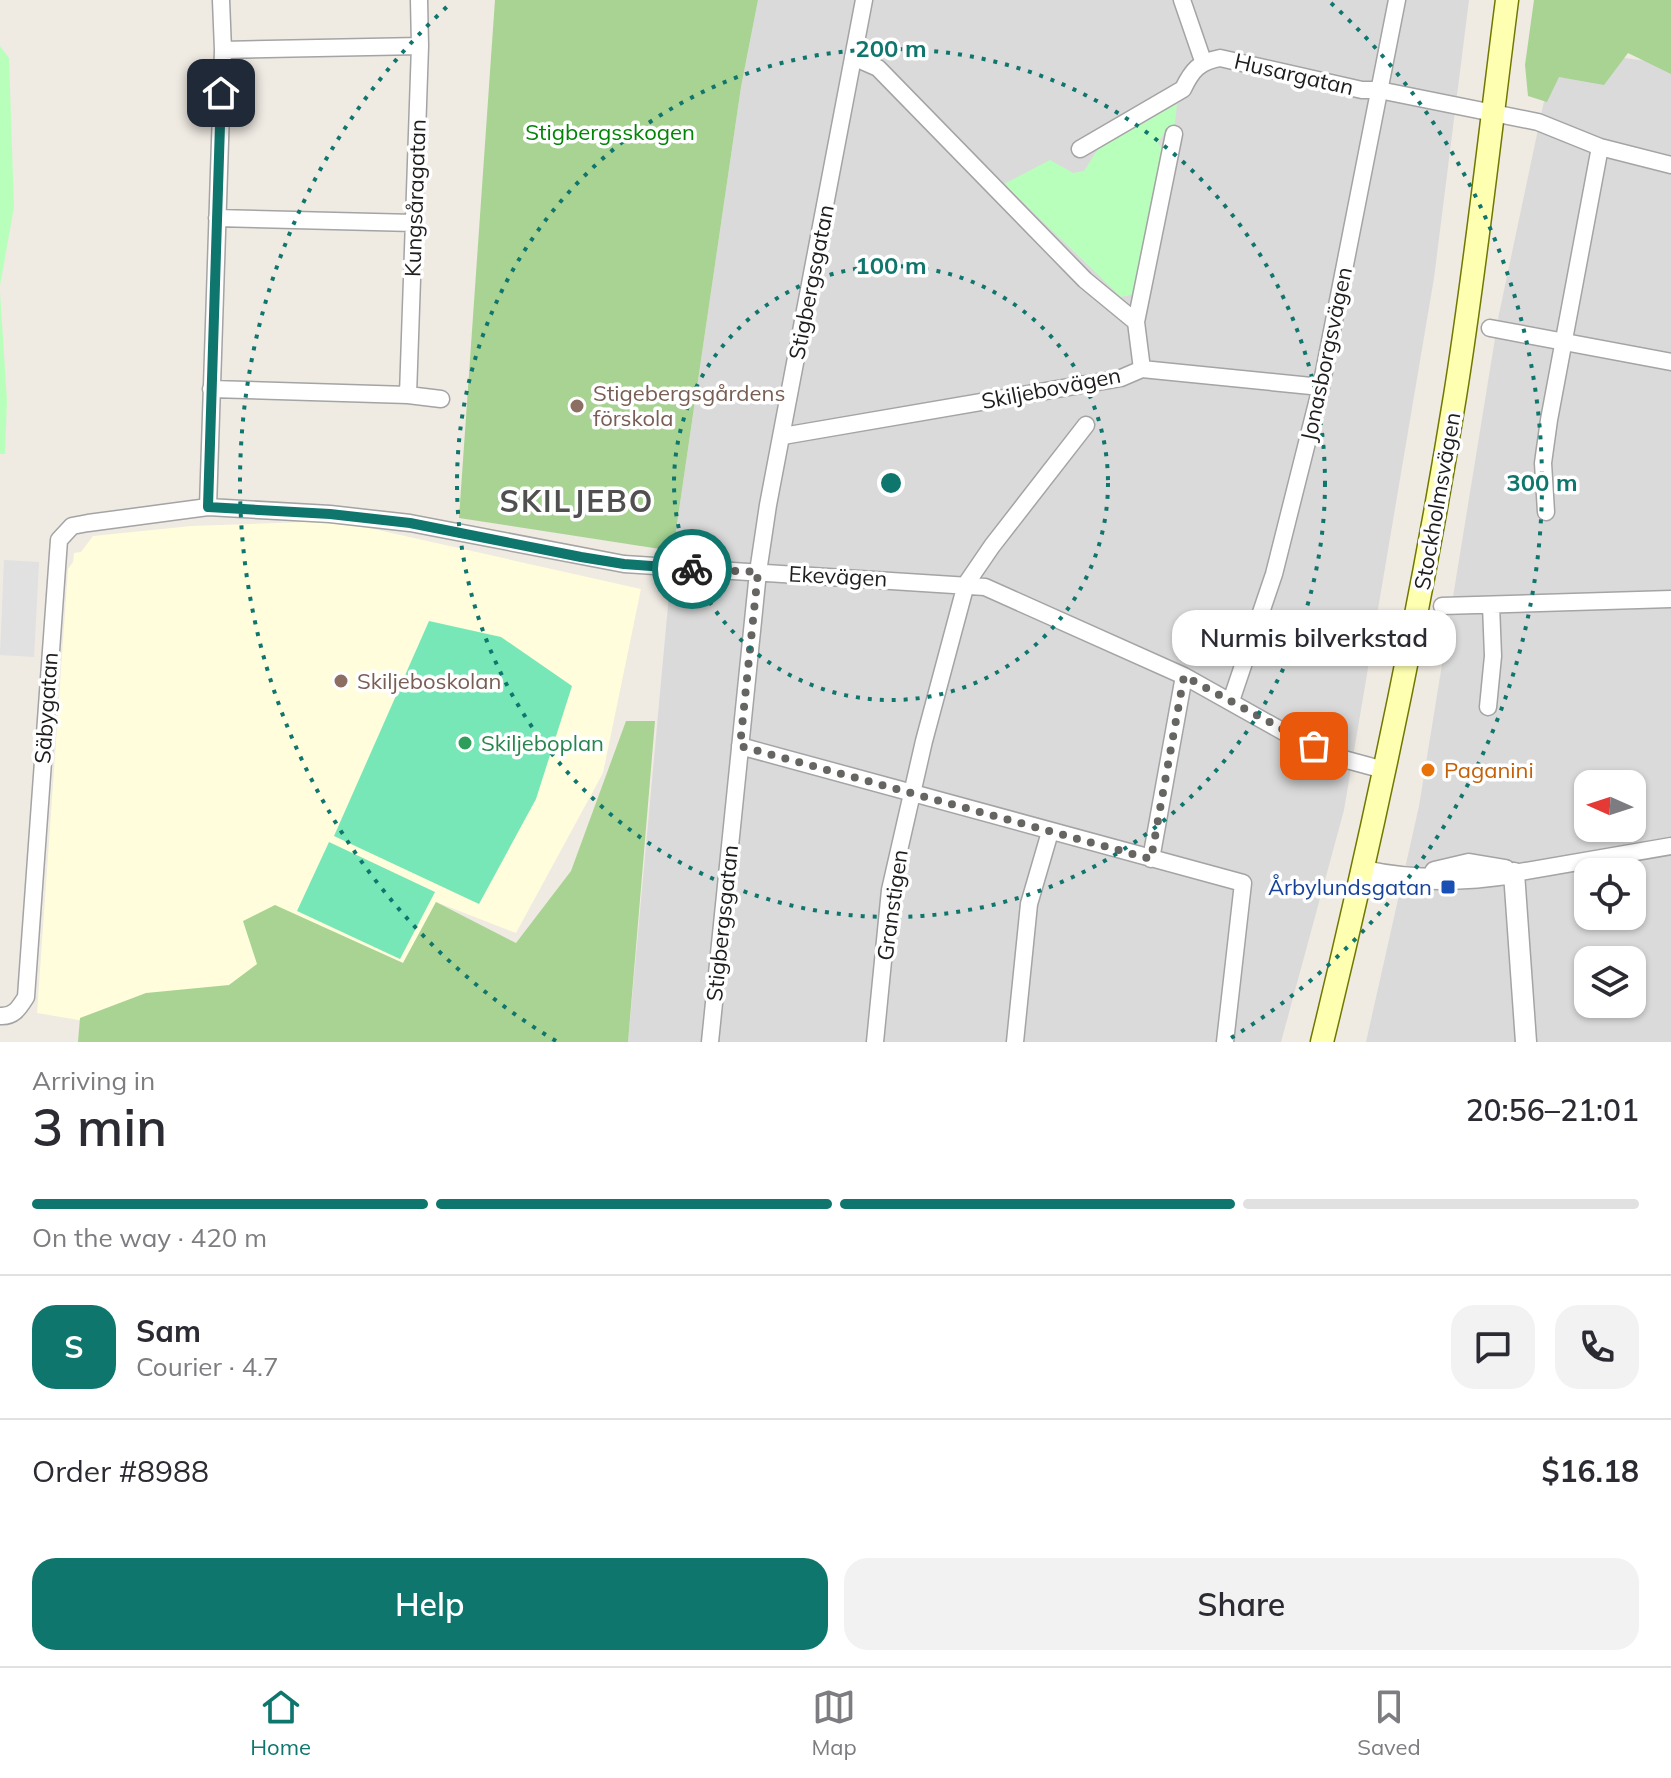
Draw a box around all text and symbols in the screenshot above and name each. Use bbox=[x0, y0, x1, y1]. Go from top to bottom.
text: 200 m bbox=[855, 33, 927, 63]
street label: Husargatan bbox=[1232, 47, 1356, 101]
pin bbox=[187, 59, 255, 127]
icon: home bbox=[199, 71, 243, 115]
park label: Stigbergsskogen bbox=[525, 118, 695, 146]
street label: Kungsåragatan bbox=[398, 119, 432, 277]
street label: Stigbergsgatan bbox=[782, 202, 840, 362]
text: 100 m bbox=[855, 250, 927, 280]
street label: Jonasborgsvägen bbox=[1294, 264, 1358, 444]
street label: Skiljebovägen bbox=[979, 361, 1123, 415]
place label: Stigebergsgårdens förskola bbox=[593, 379, 785, 432]
marker: Stigebergsgårdens förskola bbox=[568, 397, 586, 415]
street label: Stockholmsvägen bbox=[1408, 410, 1466, 592]
text: 300 m bbox=[1506, 467, 1578, 497]
centre of rings bbox=[877, 469, 905, 497]
district label: SKILJEBO bbox=[500, 482, 654, 520]
courier bbox=[652, 529, 732, 609]
icon: bike bbox=[670, 547, 714, 591]
street label: Ekevägen bbox=[788, 559, 888, 593]
callout: Nurmis bilverkstad bbox=[1172, 610, 1456, 666]
text: Nurmis bilverkstad bbox=[1200, 621, 1428, 654]
street label: Säbygatan bbox=[28, 651, 64, 765]
place label: Skiljeboskolan bbox=[357, 667, 501, 695]
marker: Skiljeboskolan bbox=[332, 672, 350, 690]
pin bbox=[1280, 712, 1348, 780]
icon: bag bbox=[1292, 724, 1336, 768]
place label: Skiljeboplan bbox=[481, 729, 604, 757]
marker: Skiljeboplan bbox=[456, 734, 474, 752]
place label: Paganini bbox=[1444, 756, 1534, 784]
marker: Paganini bbox=[1419, 761, 1437, 779]
north arrow bbox=[1574, 770, 1646, 842]
map controls bbox=[1574, 770, 1646, 1018]
street label: Stigbergsgatan bbox=[700, 843, 744, 1003]
street label: Granstigen bbox=[870, 848, 914, 962]
button: locate bbox=[1574, 858, 1646, 930]
place label: Årbylundsgatan bbox=[1268, 873, 1432, 901]
marker: Årbylundsgatan bbox=[1439, 878, 1457, 896]
button: layers bbox=[1574, 946, 1646, 1018]
text: Arriving in bbox=[32, 1064, 155, 1097]
text: 20:56–21:01 bbox=[1466, 1091, 1639, 1129]
text: 3 min bbox=[32, 1094, 167, 1159]
text: On the way · 420 m bbox=[32, 1221, 267, 1254]
button: chat bbox=[1451, 1305, 1535, 1389]
button: phone bbox=[1555, 1305, 1639, 1389]
text: Sam bbox=[136, 1312, 201, 1350]
text: S bbox=[64, 1328, 84, 1366]
text: Courier · 4.7 bbox=[136, 1350, 279, 1383]
text: Order #8988 bbox=[32, 1452, 209, 1490]
text: $16.18 bbox=[1542, 1452, 1639, 1490]
button: Help bbox=[32, 1558, 828, 1650]
button: Share bbox=[844, 1558, 1639, 1650]
tab: Home bbox=[250, 1685, 311, 1761]
tab: Map bbox=[811, 1685, 857, 1761]
tab: Saved bbox=[1357, 1685, 1421, 1761]

